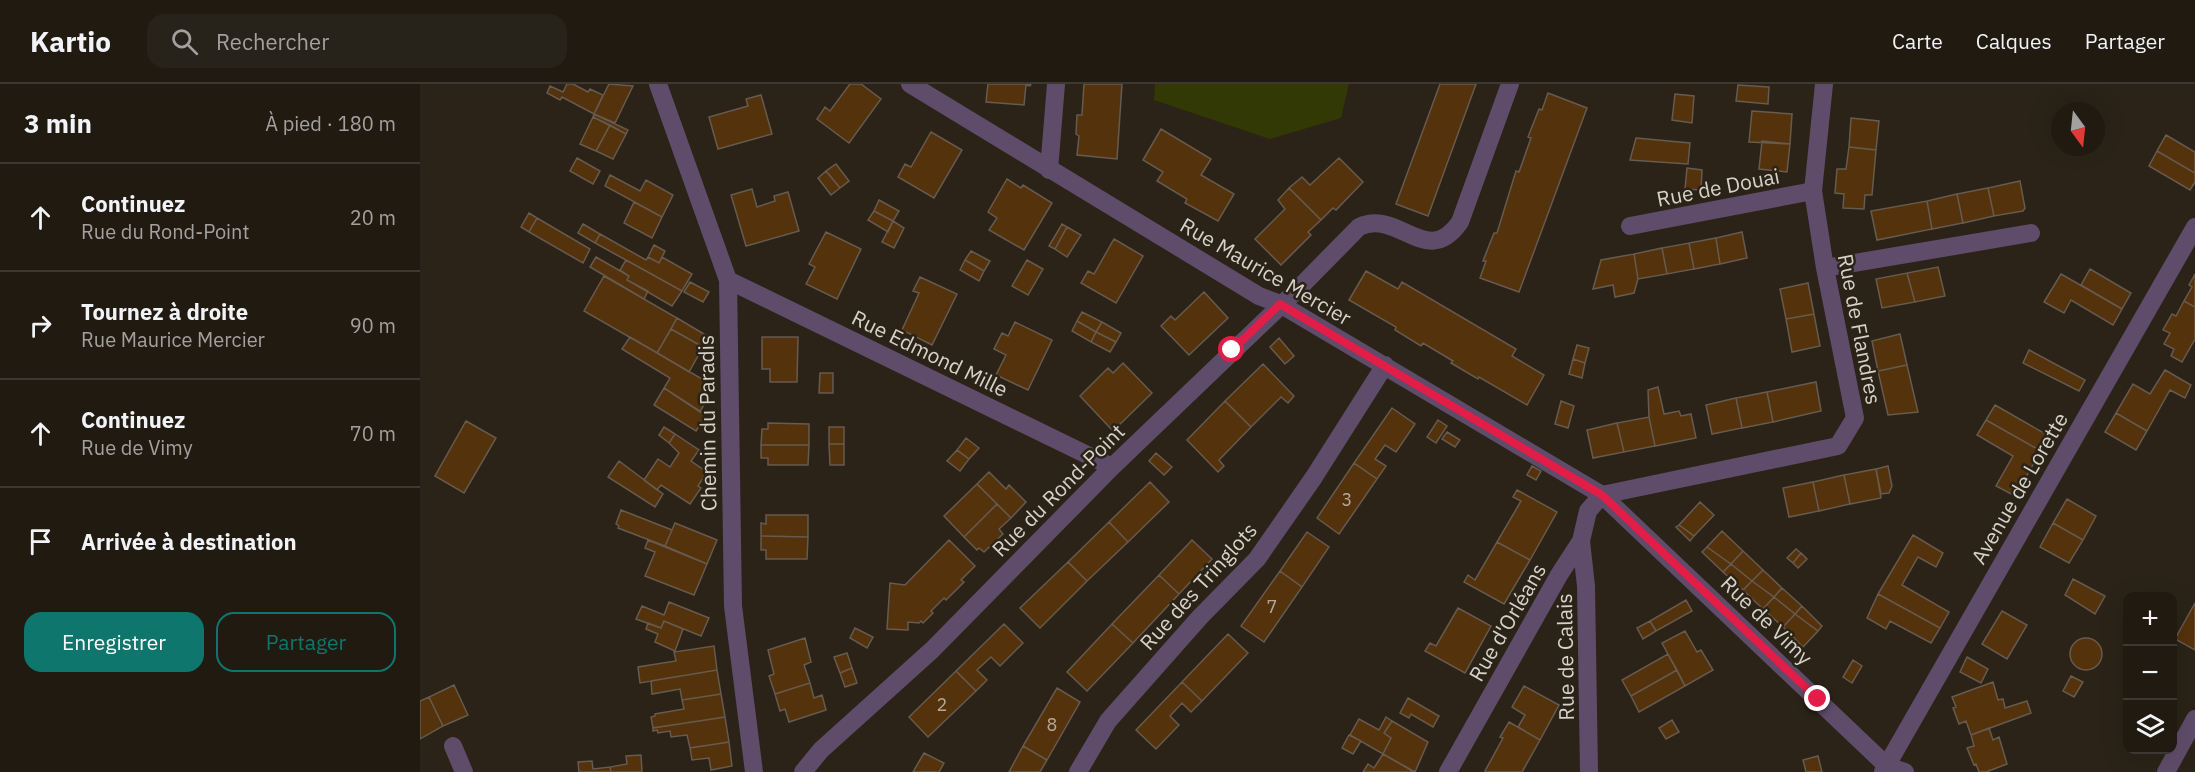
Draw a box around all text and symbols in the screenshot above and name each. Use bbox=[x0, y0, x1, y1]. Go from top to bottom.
search box bbox=[147, 14, 567, 68]
text: Kartio bbox=[30, 23, 111, 60]
icon: search bbox=[168, 25, 201, 58]
text: Rechercher bbox=[216, 27, 329, 56]
text: Carte bbox=[1892, 27, 1943, 55]
text: Calques bbox=[1976, 27, 2052, 55]
text: Partager bbox=[2085, 27, 2165, 55]
north arrow bbox=[2051, 102, 2105, 156]
text: 3 min bbox=[24, 106, 92, 140]
text: À pied · 180 m bbox=[265, 110, 396, 137]
street label: Rue de Douai bbox=[1654, 161, 1782, 213]
text: Continuez bbox=[81, 189, 185, 218]
icon: ahead bbox=[24, 201, 57, 234]
text: 20 m bbox=[350, 204, 396, 231]
street label: Rue Maurice Mercier bbox=[1175, 211, 1357, 332]
text: Rue du Rond-Point bbox=[81, 218, 249, 245]
street label: Rue de Flandres bbox=[1832, 251, 1888, 407]
text: Tournez à droite bbox=[81, 297, 248, 326]
street label: Rue Edmond Mille bbox=[847, 303, 1013, 403]
icon: right bbox=[24, 309, 57, 342]
text: 90 m bbox=[350, 312, 396, 339]
text: Rue Maurice Mercier bbox=[81, 326, 265, 353]
street label: Chemin du Paradis bbox=[691, 335, 723, 511]
route start bbox=[1218, 336, 1244, 362]
text: Continuez bbox=[81, 405, 185, 434]
street label: Avenue de Lorette bbox=[1964, 407, 2074, 569]
icon: ahead bbox=[24, 417, 57, 450]
street label: Rue du Rond-Point bbox=[986, 418, 1130, 562]
text: 70 m bbox=[350, 420, 396, 447]
text: Rue de Vimy bbox=[81, 434, 193, 461]
house number: 3 bbox=[1342, 488, 1352, 511]
street label: Rue des Tringlots bbox=[1133, 516, 1263, 656]
icon: arrive bbox=[24, 525, 57, 558]
text: Arrivée à destination bbox=[81, 527, 297, 556]
street label: Rue d'Orléans bbox=[1462, 558, 1552, 686]
street label: Rue de Vimy bbox=[1715, 569, 1819, 671]
map controls bbox=[2123, 592, 2177, 754]
button: + bbox=[2123, 592, 2177, 646]
street label: Rue de Calais bbox=[1550, 593, 1580, 721]
house number: 7 bbox=[1267, 595, 1277, 618]
button: Enregistrer bbox=[24, 612, 204, 672]
button: Partager bbox=[216, 612, 396, 672]
button: − bbox=[2123, 646, 2177, 700]
route end bbox=[1804, 685, 1830, 711]
house number: 2 bbox=[937, 693, 947, 716]
button: layers bbox=[2123, 700, 2177, 754]
house number: 8 bbox=[1047, 713, 1057, 736]

